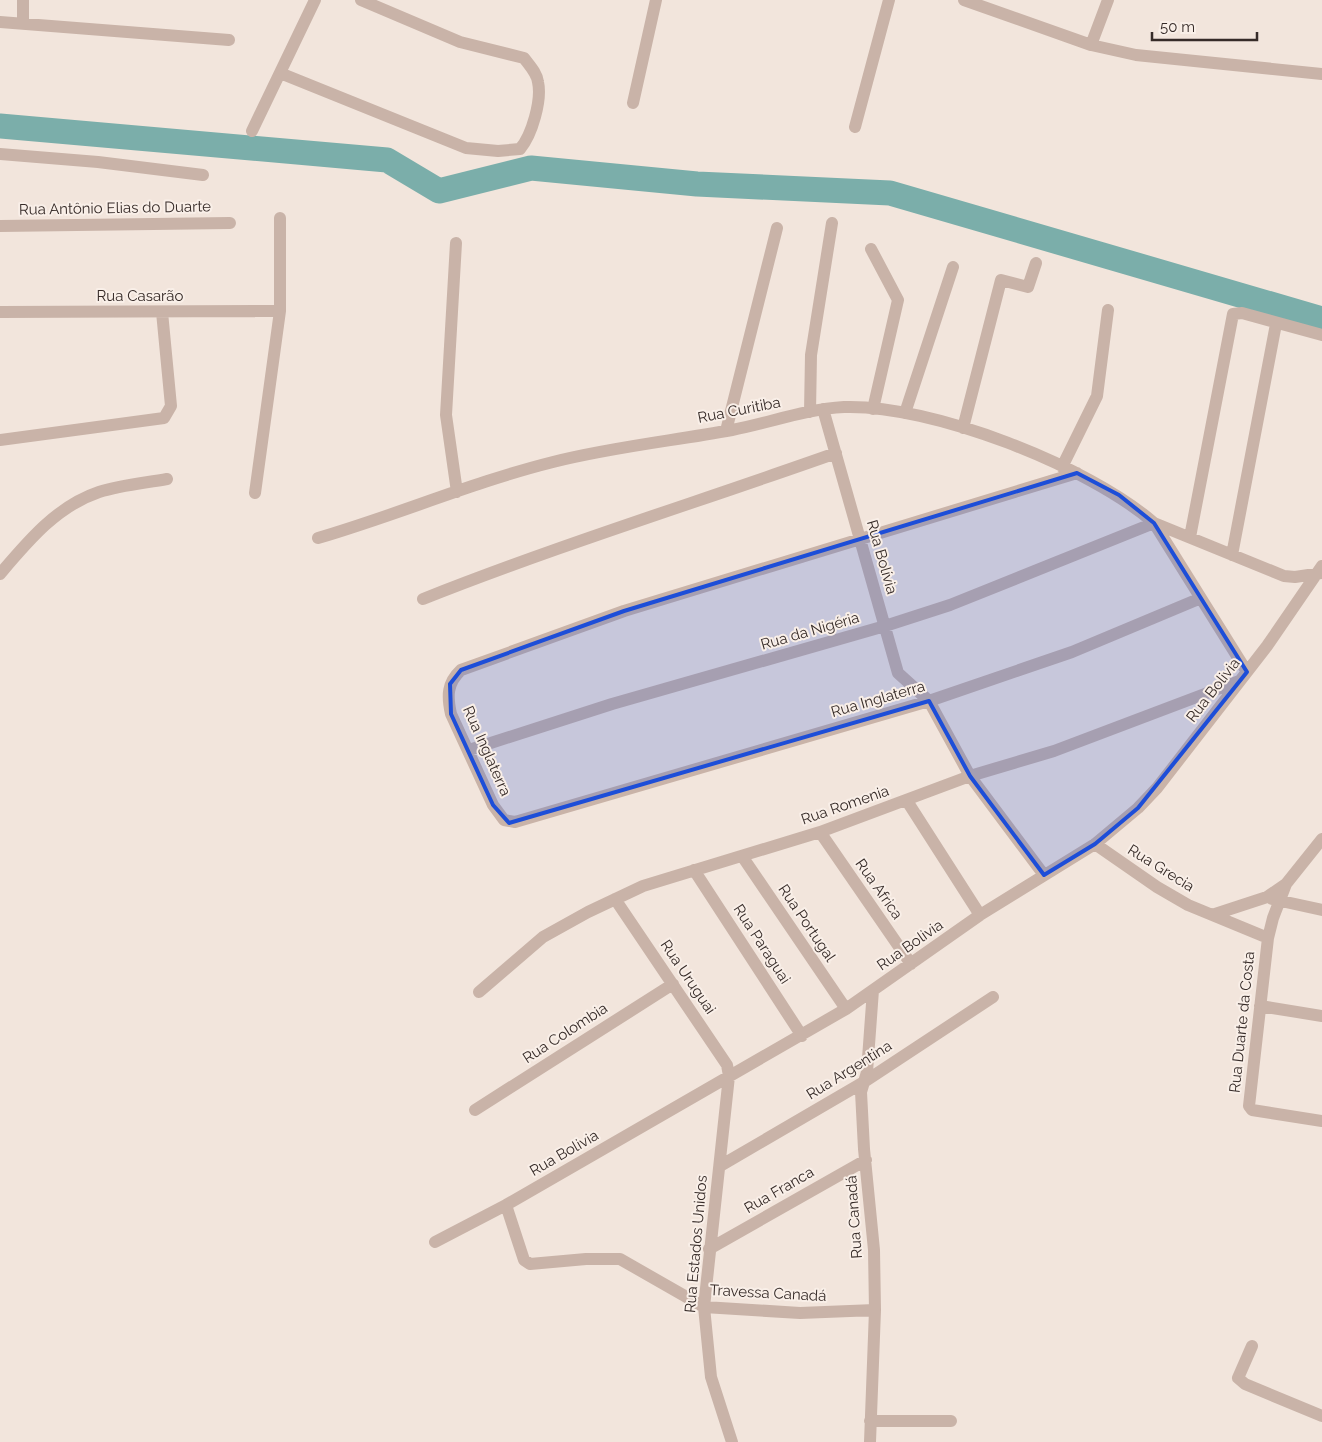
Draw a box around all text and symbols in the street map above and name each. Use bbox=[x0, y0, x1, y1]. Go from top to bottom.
scale bar bbox=[1152, 10, 1257, 42]
text: 50 m bbox=[1160, 18, 1195, 36]
street label: Rua Antônio Elias do Duarte bbox=[19, 197, 211, 219]
street label: Rua Casarão bbox=[97, 287, 183, 305]
street label: Rua Curitiba bbox=[696, 393, 782, 427]
street label: Rua Bolívia bbox=[863, 518, 901, 596]
street label: Rua da Nigéria bbox=[759, 608, 861, 654]
street label: Rua Bolivia bbox=[1182, 654, 1244, 726]
street label: Rua Inglaterra bbox=[829, 677, 927, 721]
street label: Rua Inglaterra bbox=[459, 703, 515, 799]
street label: Rua Romenia bbox=[799, 782, 891, 828]
street label: Rua Grecia bbox=[1124, 841, 1198, 895]
street label: Rua Africa bbox=[852, 855, 906, 923]
street label: Rua Portugal bbox=[775, 881, 840, 966]
street label: Rua Paraguai bbox=[730, 901, 794, 987]
street label: Rua Bolivia bbox=[874, 916, 946, 974]
street label: Rua Uruguai bbox=[657, 936, 719, 1018]
street label: Rua Duarte da Costa bbox=[1226, 950, 1258, 1094]
street label: Rua Colombia bbox=[519, 999, 611, 1067]
street label: Rua Argentina bbox=[803, 1037, 895, 1103]
street label: Rua Bolivia bbox=[526, 1126, 602, 1180]
street label: Rua Franca bbox=[741, 1163, 817, 1217]
street label: Rua Estados Unidos bbox=[681, 1174, 711, 1314]
street label: Rua Canadá bbox=[842, 1175, 866, 1259]
street label: Travessa Canadá bbox=[709, 1281, 827, 1305]

